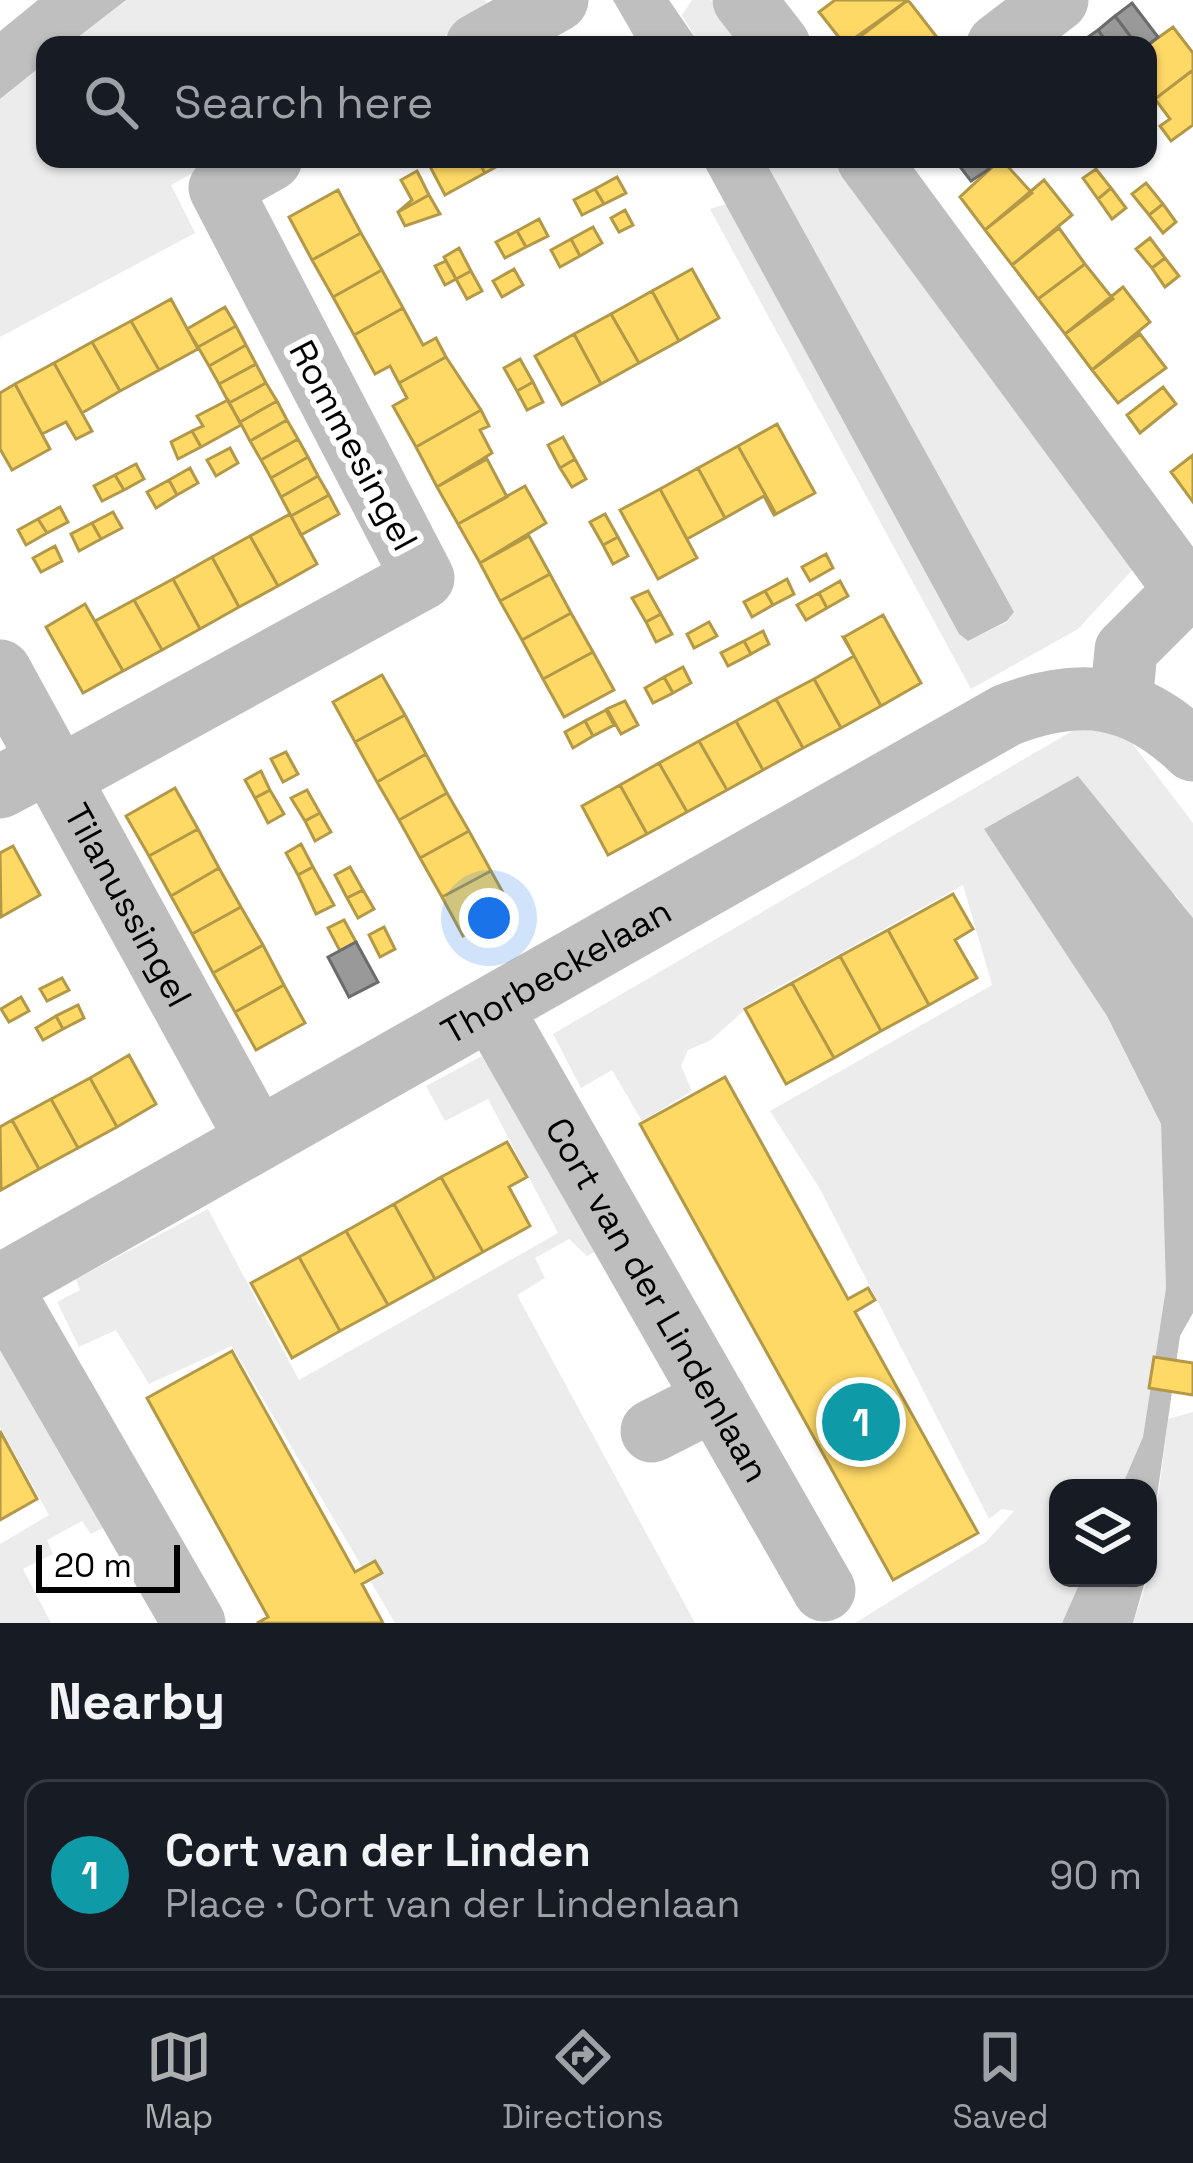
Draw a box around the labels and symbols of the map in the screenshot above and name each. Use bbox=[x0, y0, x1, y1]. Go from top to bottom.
street label: Rommesingel bbox=[279, 333, 428, 558]
street label: Tilanussingel bbox=[53, 796, 202, 1015]
street label: Thorbeckelaan bbox=[433, 888, 680, 1055]
your location bbox=[459, 888, 519, 948]
street label: Cort van der Lindenlaan bbox=[535, 1110, 779, 1491]
pin: 1 bbox=[822, 1377, 900, 1467]
scale bar bbox=[36, 1539, 180, 1592]

